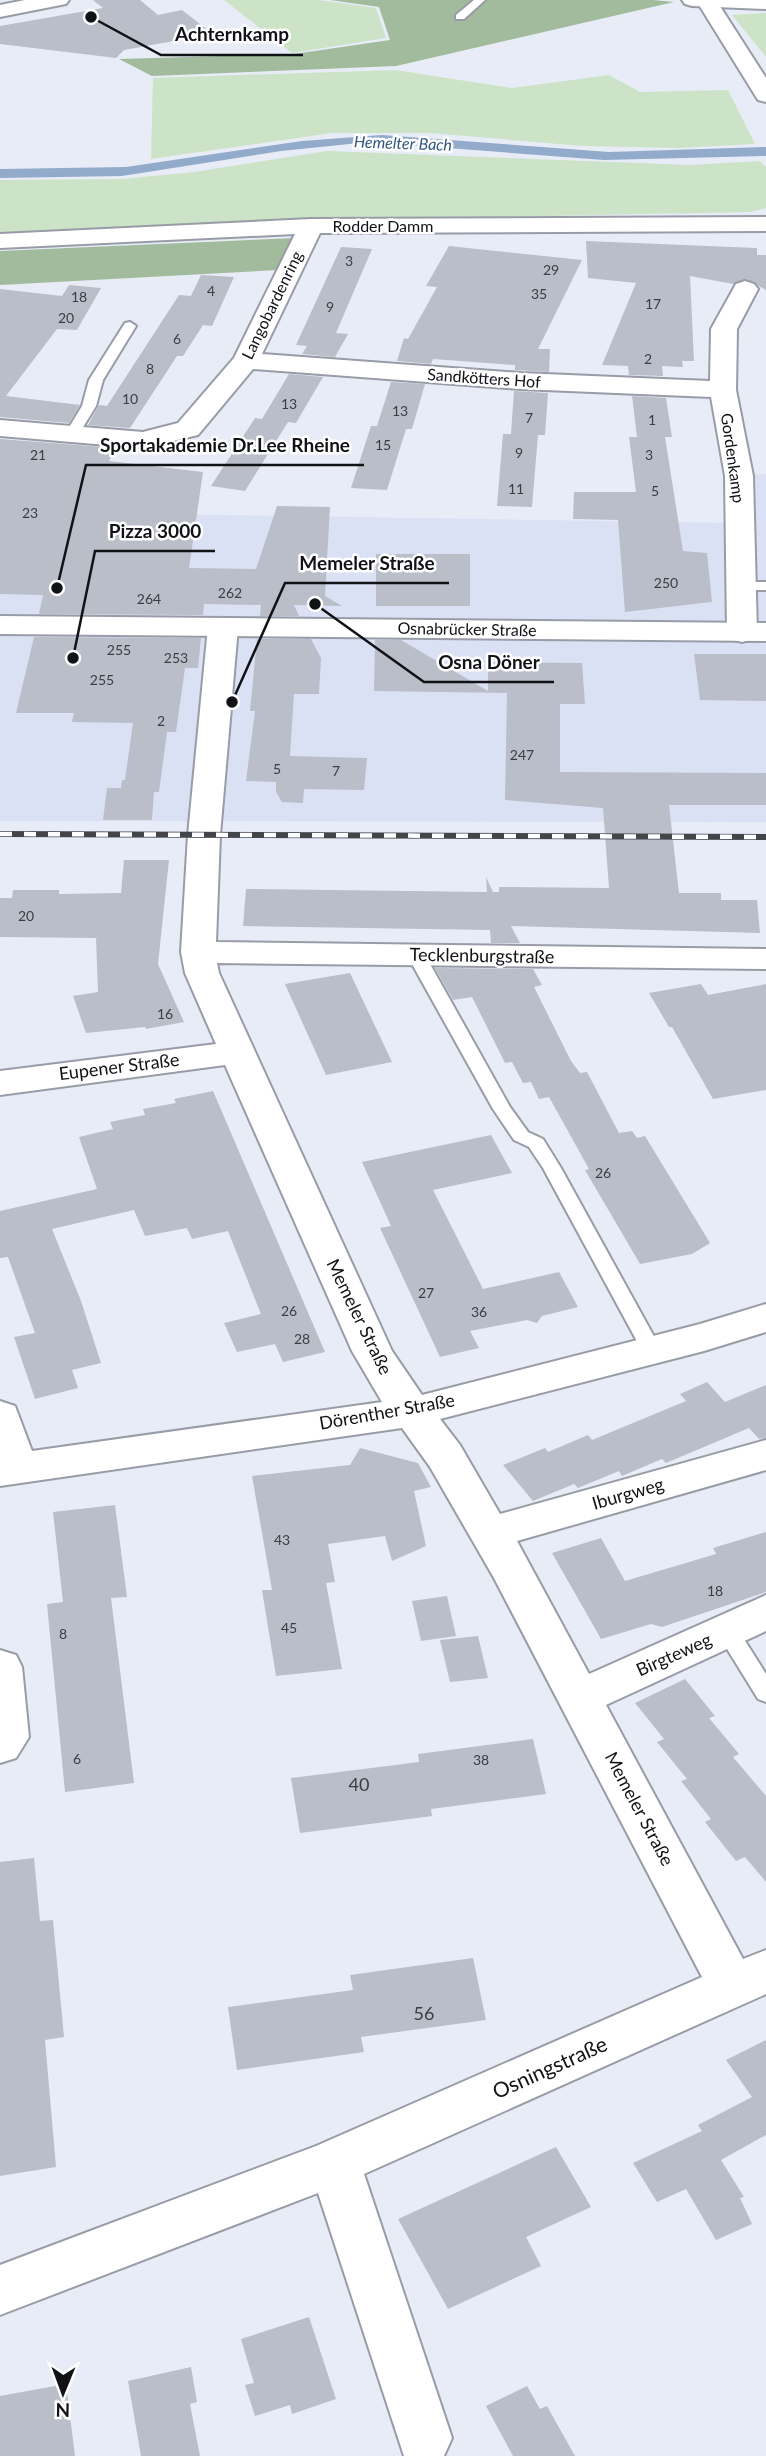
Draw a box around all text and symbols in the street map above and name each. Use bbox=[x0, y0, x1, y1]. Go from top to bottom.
callout: Achternkamp bbox=[161, 15, 303, 55]
text: Achternkamp bbox=[174, 22, 289, 45]
water label: Hemelter Bach bbox=[354, 131, 452, 154]
street label: Rodder Damm bbox=[333, 216, 433, 235]
street label: Langobardenring bbox=[237, 248, 306, 362]
house number: 3 bbox=[345, 252, 353, 269]
house number: 29 bbox=[543, 261, 559, 278]
house number: 4 bbox=[207, 282, 215, 299]
house number: 35 bbox=[531, 285, 547, 302]
house number: 18 bbox=[71, 288, 87, 305]
house number: 17 bbox=[645, 295, 661, 312]
house number: 9 bbox=[326, 298, 334, 315]
house number: 20 bbox=[58, 309, 74, 326]
house number: 6 bbox=[173, 330, 181, 347]
house number: 2 bbox=[644, 350, 652, 367]
house number: 8 bbox=[146, 360, 154, 377]
street label: Sandkötters Hof bbox=[427, 364, 542, 391]
house number: 10 bbox=[122, 390, 138, 407]
house number: 13 bbox=[281, 395, 297, 412]
house number: 13 bbox=[392, 402, 408, 419]
house number: 7 bbox=[525, 409, 533, 426]
house number: 1 bbox=[648, 411, 656, 428]
street label: Gordenkamp bbox=[718, 412, 749, 504]
callout: Sportakademie Dr.Lee Rheine bbox=[86, 425, 364, 465]
text: Sportakademie Dr.Lee Rheine bbox=[100, 433, 350, 456]
house number: 15 bbox=[375, 436, 391, 453]
house number: 9 bbox=[515, 444, 523, 461]
house number: 21 bbox=[30, 446, 46, 463]
house number: 3 bbox=[645, 446, 653, 463]
house number: 11 bbox=[508, 480, 524, 497]
house number: 5 bbox=[651, 482, 659, 499]
house number: 23 bbox=[22, 504, 38, 521]
callout: Pizza 3000 bbox=[95, 511, 215, 551]
text: Pizza 3000 bbox=[109, 519, 201, 542]
callout: Memeler Straße bbox=[285, 543, 449, 583]
text: Memeler Straße bbox=[299, 551, 435, 574]
house number: 250 bbox=[654, 574, 678, 591]
house number: 262 bbox=[218, 584, 242, 601]
house number: 264 bbox=[137, 590, 161, 607]
street label: Osnabrücker Straße bbox=[397, 618, 537, 639]
house number: 255 bbox=[107, 641, 131, 658]
callout: Osna Döner bbox=[424, 642, 554, 682]
house number: 253 bbox=[164, 649, 188, 666]
text: Osna Döner bbox=[438, 650, 541, 673]
house number: 255 bbox=[90, 671, 114, 688]
house number: 2 bbox=[157, 712, 165, 729]
house number: 247 bbox=[510, 746, 534, 763]
house number: 5 bbox=[273, 760, 281, 777]
house number: 7 bbox=[332, 762, 340, 779]
house number: 20 bbox=[18, 907, 34, 924]
street label: Tecklenburgstraße bbox=[409, 943, 555, 967]
house number: 16 bbox=[157, 1005, 173, 1022]
street label: Eupener Straße bbox=[57, 1048, 180, 1084]
house number: 26 bbox=[595, 1164, 611, 1181]
street label: Memeler Straße bbox=[322, 1255, 397, 1378]
house number: 27 bbox=[418, 1284, 434, 1301]
house number: 26 bbox=[281, 1302, 297, 1319]
house number: 36 bbox=[471, 1303, 487, 1320]
house number: 28 bbox=[294, 1330, 310, 1347]
street label: Dörenther Straße bbox=[317, 1388, 456, 1434]
street label: Iburgweg bbox=[589, 1472, 666, 1514]
house number: 43 bbox=[274, 1531, 290, 1548]
house number: 18 bbox=[707, 1582, 723, 1599]
house number: 45 bbox=[281, 1619, 297, 1636]
house number: 8 bbox=[59, 1625, 67, 1642]
street label: Birgteweg bbox=[632, 1628, 715, 1680]
street label: Memeler Straße bbox=[601, 1748, 679, 1869]
house number: 6 bbox=[73, 1750, 81, 1767]
house number: 38 bbox=[473, 1751, 489, 1768]
house number: 40 bbox=[349, 1773, 369, 1795]
house number: 56 bbox=[414, 2002, 434, 2024]
street label: Osningstraße bbox=[488, 2030, 611, 2103]
north arrow bbox=[28, 2358, 98, 2428]
text: N bbox=[55, 2399, 70, 2422]

